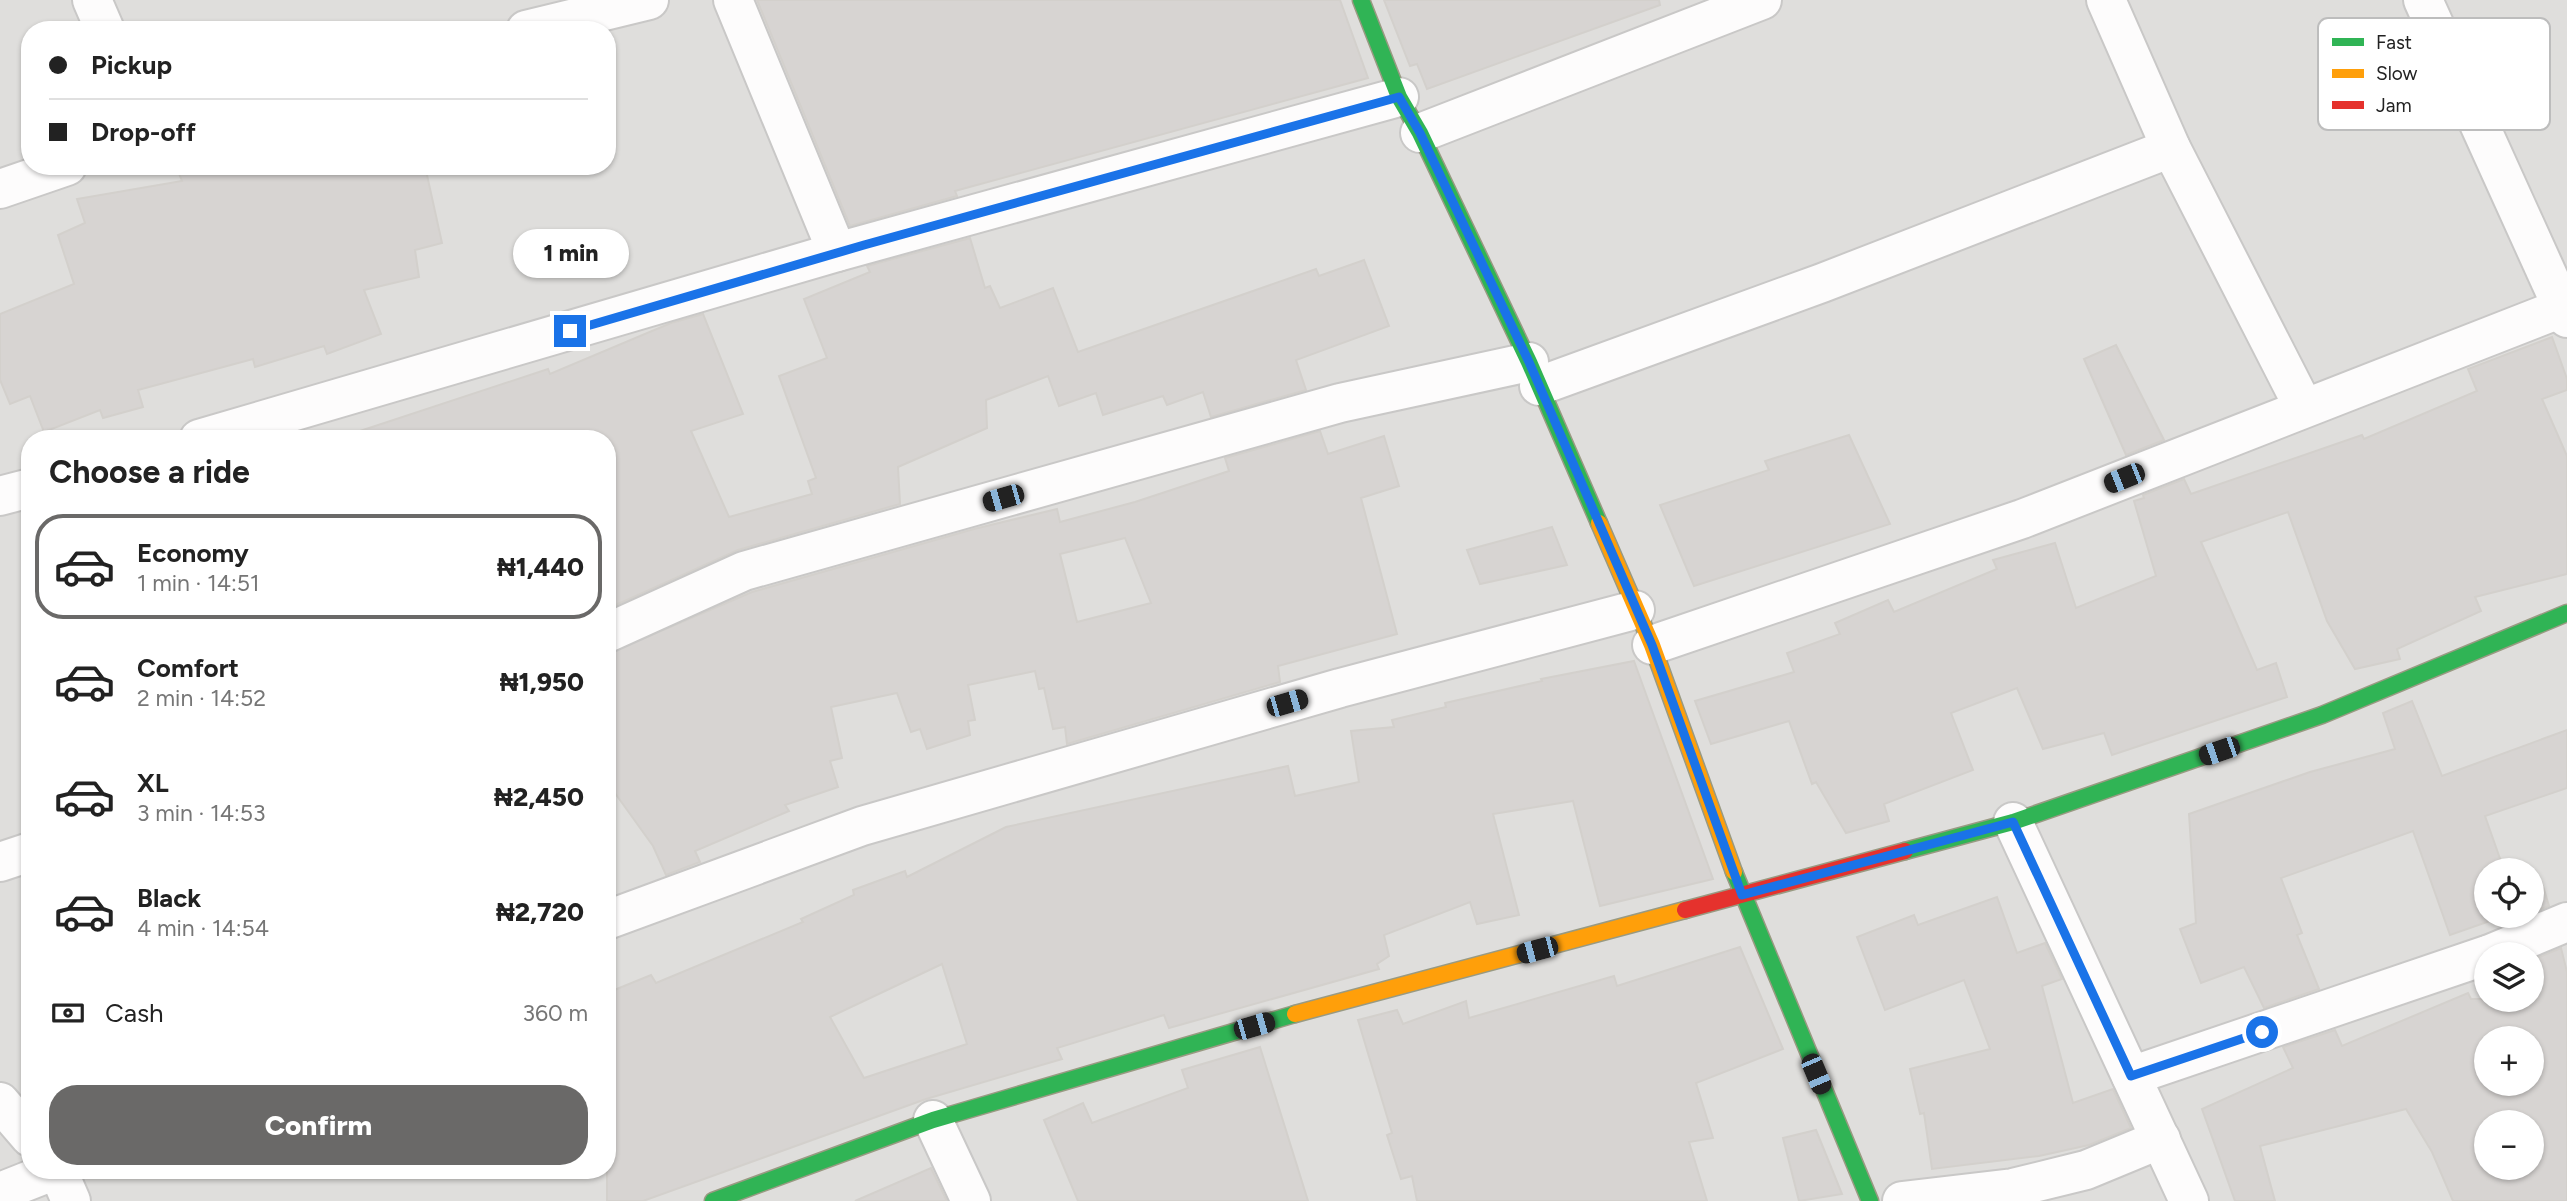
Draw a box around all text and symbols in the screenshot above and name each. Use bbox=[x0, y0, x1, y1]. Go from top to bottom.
legend bbox=[2318, 18, 2550, 130]
text: Fast bbox=[2376, 31, 2412, 54]
text: Pickup bbox=[91, 49, 172, 81]
text: Slow bbox=[2376, 62, 2418, 85]
text: Jam bbox=[2376, 94, 2412, 117]
text: Drop-off bbox=[91, 116, 196, 148]
callout: 1 min bbox=[512, 230, 628, 278]
text: 1 min bbox=[544, 239, 598, 267]
route end bbox=[554, 315, 586, 347]
text: Choose a ride bbox=[49, 453, 250, 491]
car bbox=[2101, 460, 2148, 496]
car bbox=[980, 482, 1027, 514]
icon: car bbox=[53, 535, 116, 598]
text: Economy bbox=[137, 537, 249, 569]
text: ₦1,440 bbox=[497, 551, 584, 583]
text: 1 min · 14:51 bbox=[137, 569, 259, 597]
icon: car bbox=[53, 650, 116, 713]
text: Comfort bbox=[137, 652, 239, 684]
text: ₦1,950 bbox=[500, 666, 584, 698]
text: 2 min · 14:52 bbox=[137, 684, 266, 712]
car bbox=[1264, 687, 1311, 719]
car bbox=[2196, 734, 2243, 768]
icon: car bbox=[53, 765, 116, 828]
text: XL bbox=[137, 767, 169, 799]
text: ₦2,450 bbox=[494, 781, 584, 813]
text: 3 min · 14:53 bbox=[137, 799, 265, 827]
map controls bbox=[2474, 858, 2544, 1180]
button: locate bbox=[2474, 858, 2544, 928]
icon: car bbox=[53, 880, 116, 943]
text: Black bbox=[137, 882, 201, 914]
text: ₦2,720 bbox=[496, 896, 584, 928]
text: 4 min · 14:54 bbox=[137, 914, 269, 942]
car bbox=[1514, 934, 1561, 966]
button: layers bbox=[2474, 942, 2544, 1012]
icon: cash bbox=[49, 994, 87, 1032]
text: Cash bbox=[105, 997, 164, 1029]
text: 360 m bbox=[522, 999, 588, 1027]
car bbox=[1231, 1010, 1278, 1042]
route start bbox=[2246, 1016, 2278, 1048]
button: + bbox=[2474, 1026, 2544, 1096]
car bbox=[1799, 1051, 1834, 1097]
button: Confirm bbox=[49, 1085, 588, 1165]
button: − bbox=[2474, 1110, 2544, 1180]

